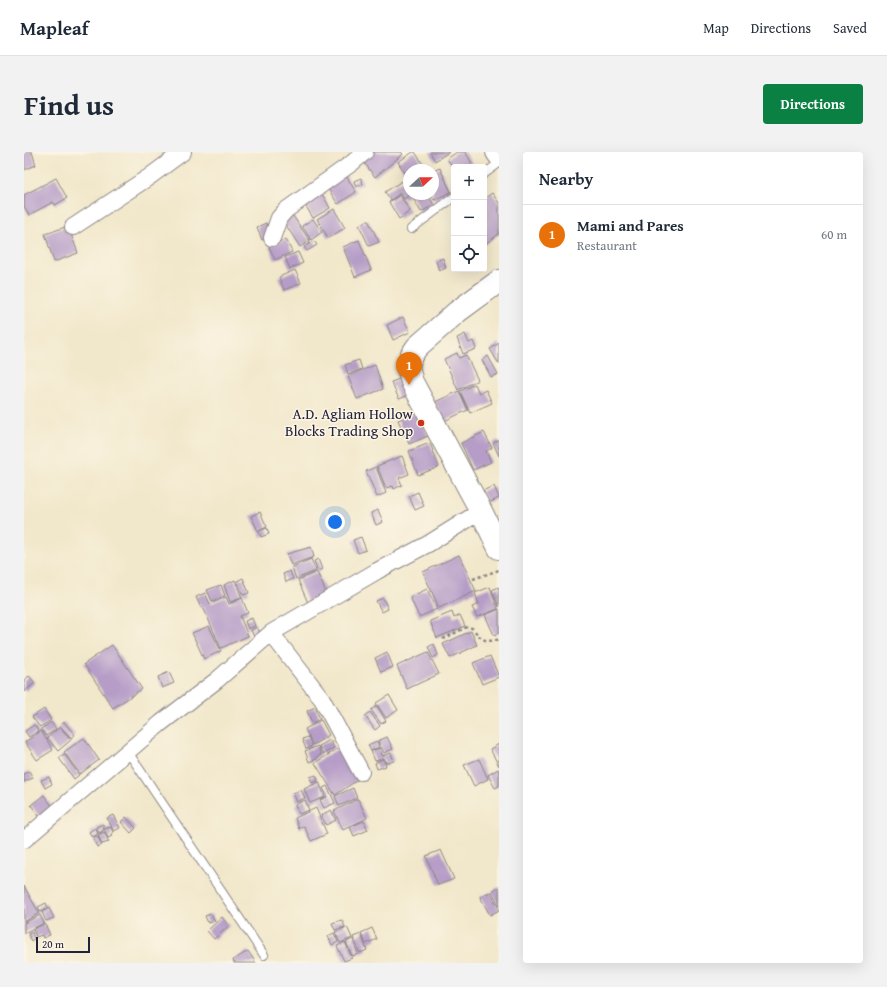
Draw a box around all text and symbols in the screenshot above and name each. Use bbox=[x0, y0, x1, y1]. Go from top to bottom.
text: Mapleaf bbox=[20, 14, 89, 42]
text: Map bbox=[703, 18, 729, 38]
text: Directions bbox=[751, 18, 811, 38]
text: Saved bbox=[833, 18, 867, 38]
text: Find us bbox=[24, 84, 114, 125]
button: Directions bbox=[763, 84, 863, 124]
north arrow bbox=[403, 164, 439, 200]
map controls bbox=[451, 164, 487, 272]
button: + bbox=[451, 164, 487, 200]
text: Nearby bbox=[539, 166, 593, 191]
button: − bbox=[451, 200, 487, 236]
text: Mami and Pares bbox=[577, 215, 684, 236]
text: 1 bbox=[549, 225, 555, 244]
text: 60 m bbox=[821, 225, 847, 244]
button: locate bbox=[451, 236, 487, 272]
text: Restaurant bbox=[577, 236, 637, 255]
pin: 1 bbox=[396, 352, 422, 385]
place label: A.D. Agliam Hollow Blocks Trading Shop bbox=[285, 403, 413, 441]
marker: A.D. Agliam Hollow Blocks Trading Shop bbox=[416, 418, 426, 428]
your location bbox=[325, 512, 345, 532]
scale bar bbox=[36, 935, 90, 954]
text: 20 m bbox=[42, 936, 64, 952]

